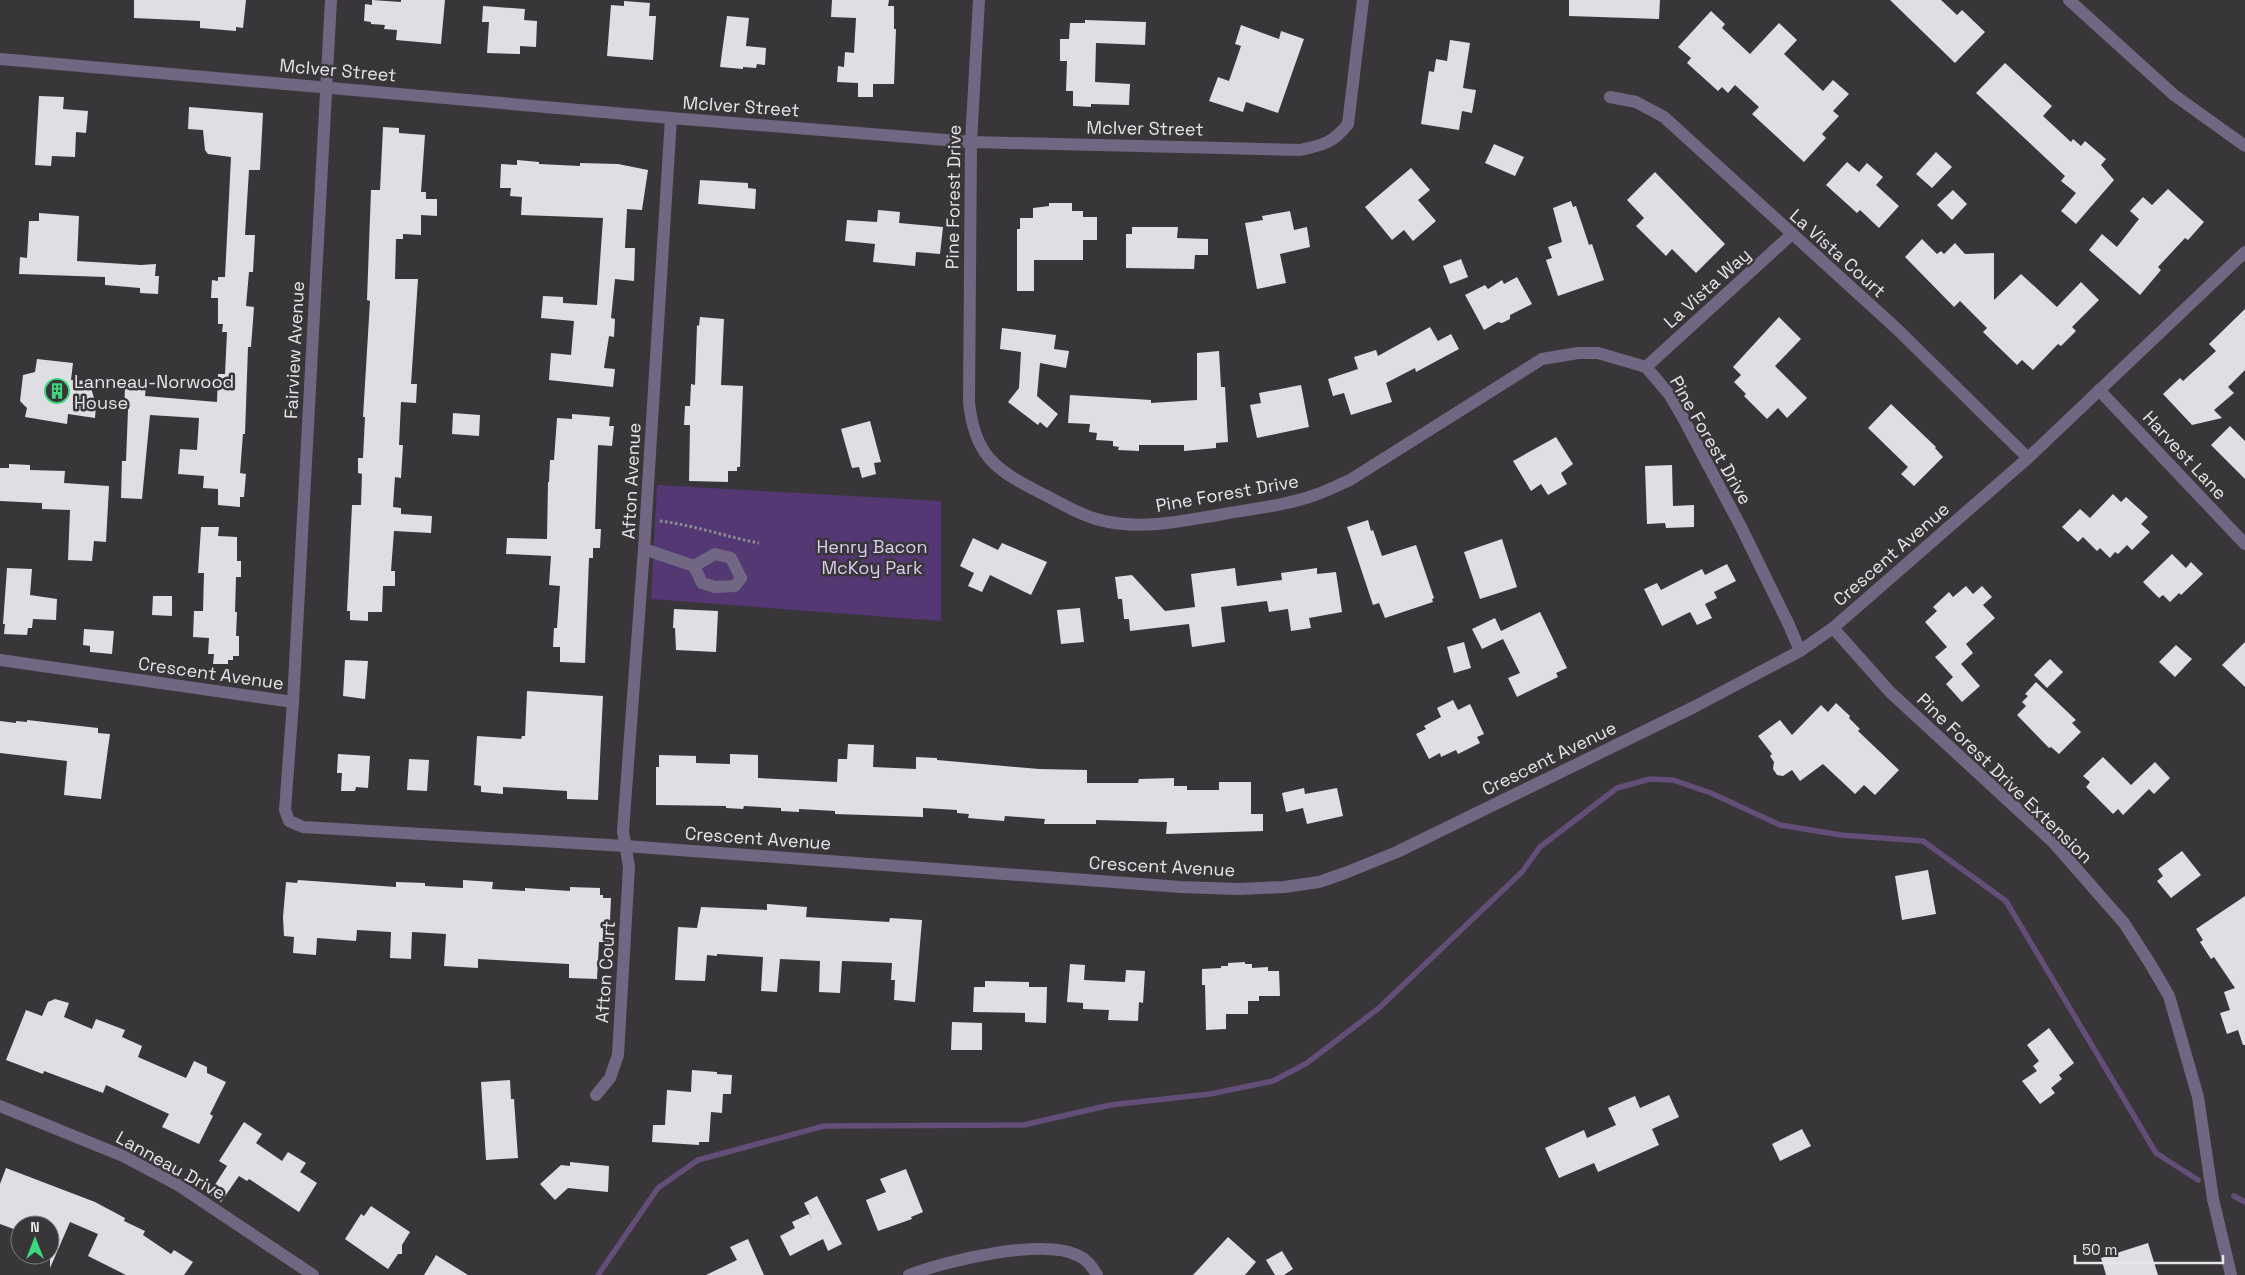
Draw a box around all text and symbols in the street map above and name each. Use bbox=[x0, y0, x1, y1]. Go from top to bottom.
street label: McIver Street bbox=[279, 53, 397, 87]
street label: McIver Street bbox=[682, 90, 800, 122]
street label: McIver Street bbox=[1086, 115, 1204, 141]
street label: Pine Forest Drive bbox=[940, 124, 966, 270]
street label: La Vista Court bbox=[1785, 204, 1891, 302]
street label: La Vista Way bbox=[1659, 243, 1755, 333]
street label: Fairview Avenue bbox=[279, 280, 309, 420]
place label: Lanneau-Norwood House bbox=[74, 370, 234, 414]
street label: Pine Forest Drive bbox=[1665, 372, 1757, 508]
building icon: Lanneau-Norwood House bbox=[44, 378, 70, 404]
street label: Harvest Lane bbox=[2138, 406, 2232, 504]
street label: Afton Avenue bbox=[616, 422, 646, 540]
street label: Pine Forest Drive bbox=[1154, 469, 1300, 517]
street label: Crescent Avenue bbox=[1828, 497, 1954, 611]
park label: Henry Bacon McKoy Park bbox=[817, 535, 927, 579]
street label: Crescent Avenue bbox=[137, 651, 285, 695]
street label: Pine Forest Drive Extension bbox=[1912, 688, 2098, 868]
street label: Crescent Avenue bbox=[1478, 716, 1620, 800]
street label: Crescent Avenue bbox=[684, 821, 832, 855]
street label: Crescent Avenue bbox=[1088, 851, 1236, 881]
street label: Afton Court bbox=[590, 920, 620, 1024]
street label: Lanneau Drive bbox=[112, 1125, 230, 1205]
north arrow bbox=[10, 1215, 60, 1265]
text: N bbox=[30, 1218, 40, 1236]
scale bar bbox=[2075, 1232, 2222, 1264]
text: 50 m bbox=[2082, 1240, 2117, 1259]

